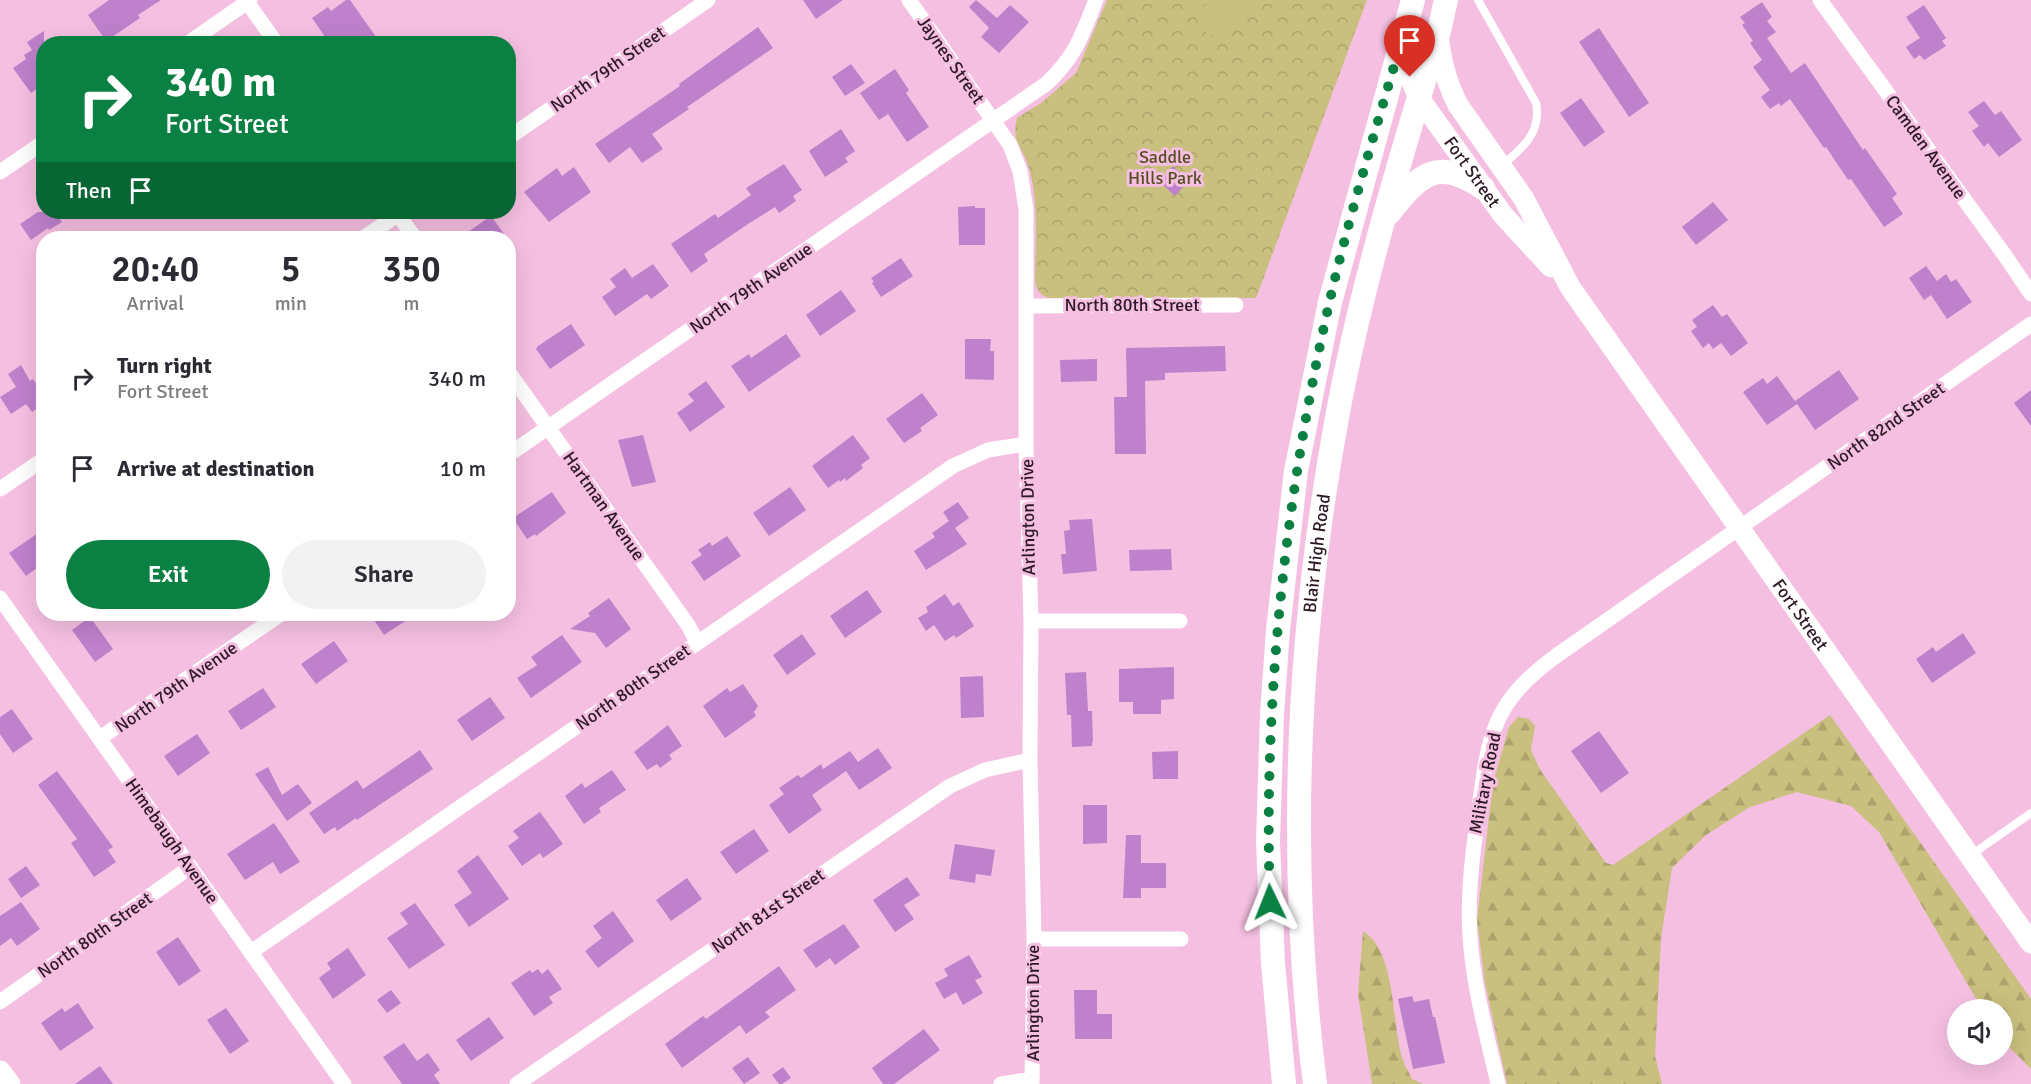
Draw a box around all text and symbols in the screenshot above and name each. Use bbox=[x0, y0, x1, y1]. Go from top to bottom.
street label: Jaynes Street bbox=[913, 12, 989, 108]
pin bbox=[1384, 15, 1435, 77]
street label: North 79th Street bbox=[546, 21, 670, 117]
icon: arrive bbox=[1393, 24, 1426, 57]
text: 340 m bbox=[165, 57, 276, 108]
icon: right bbox=[66, 60, 144, 138]
street label: Camden Avenue bbox=[1881, 91, 1971, 203]
text: Fort Street bbox=[165, 108, 289, 141]
street label: Fort Street bbox=[1439, 132, 1505, 212]
park label: Saddle Hills Park bbox=[1128, 146, 1202, 189]
icon: arrive bbox=[124, 174, 157, 207]
text: Then bbox=[66, 177, 112, 204]
street label: North 79th Avenue bbox=[686, 238, 816, 338]
text: 20:40 bbox=[111, 247, 199, 292]
text: 5 bbox=[281, 247, 301, 292]
text: 350 bbox=[382, 247, 441, 292]
text: Arrival bbox=[127, 291, 184, 316]
text: min bbox=[275, 291, 307, 316]
text: m bbox=[403, 291, 419, 316]
street label: North 80th Street bbox=[1064, 294, 1200, 316]
text: Turn right bbox=[117, 352, 212, 379]
icon: right bbox=[66, 362, 99, 395]
text: 340 m bbox=[428, 365, 486, 392]
street label: North 82nd Street bbox=[1823, 377, 1949, 475]
text: Fort Street bbox=[117, 379, 209, 404]
street label: Hartman Avenue bbox=[558, 447, 650, 565]
icon: arrive bbox=[66, 452, 99, 485]
text: Arrive at destination bbox=[117, 455, 314, 482]
text: 10 m bbox=[440, 455, 486, 482]
street label: Arlington Drive bbox=[1016, 459, 1040, 575]
street label: Blair High Road bbox=[1299, 492, 1335, 614]
button: Exit bbox=[66, 540, 270, 609]
button: Share bbox=[282, 540, 486, 609]
street label: Fort Street bbox=[1768, 575, 1833, 655]
street label: North 79th Avenue bbox=[111, 637, 241, 737]
street label: North 80th Street bbox=[571, 639, 695, 735]
street label: Military Road bbox=[1464, 730, 1506, 836]
street label: Himebaugh Avenue bbox=[120, 774, 224, 908]
street label: North 81st Street bbox=[707, 864, 829, 958]
position arrow bbox=[1238, 870, 1302, 934]
street label: North 80th Street bbox=[33, 887, 157, 983]
street label: Arlington Drive bbox=[1022, 945, 1044, 1061]
map controls bbox=[1947, 999, 2013, 1065]
button: sound bbox=[1947, 999, 2013, 1065]

